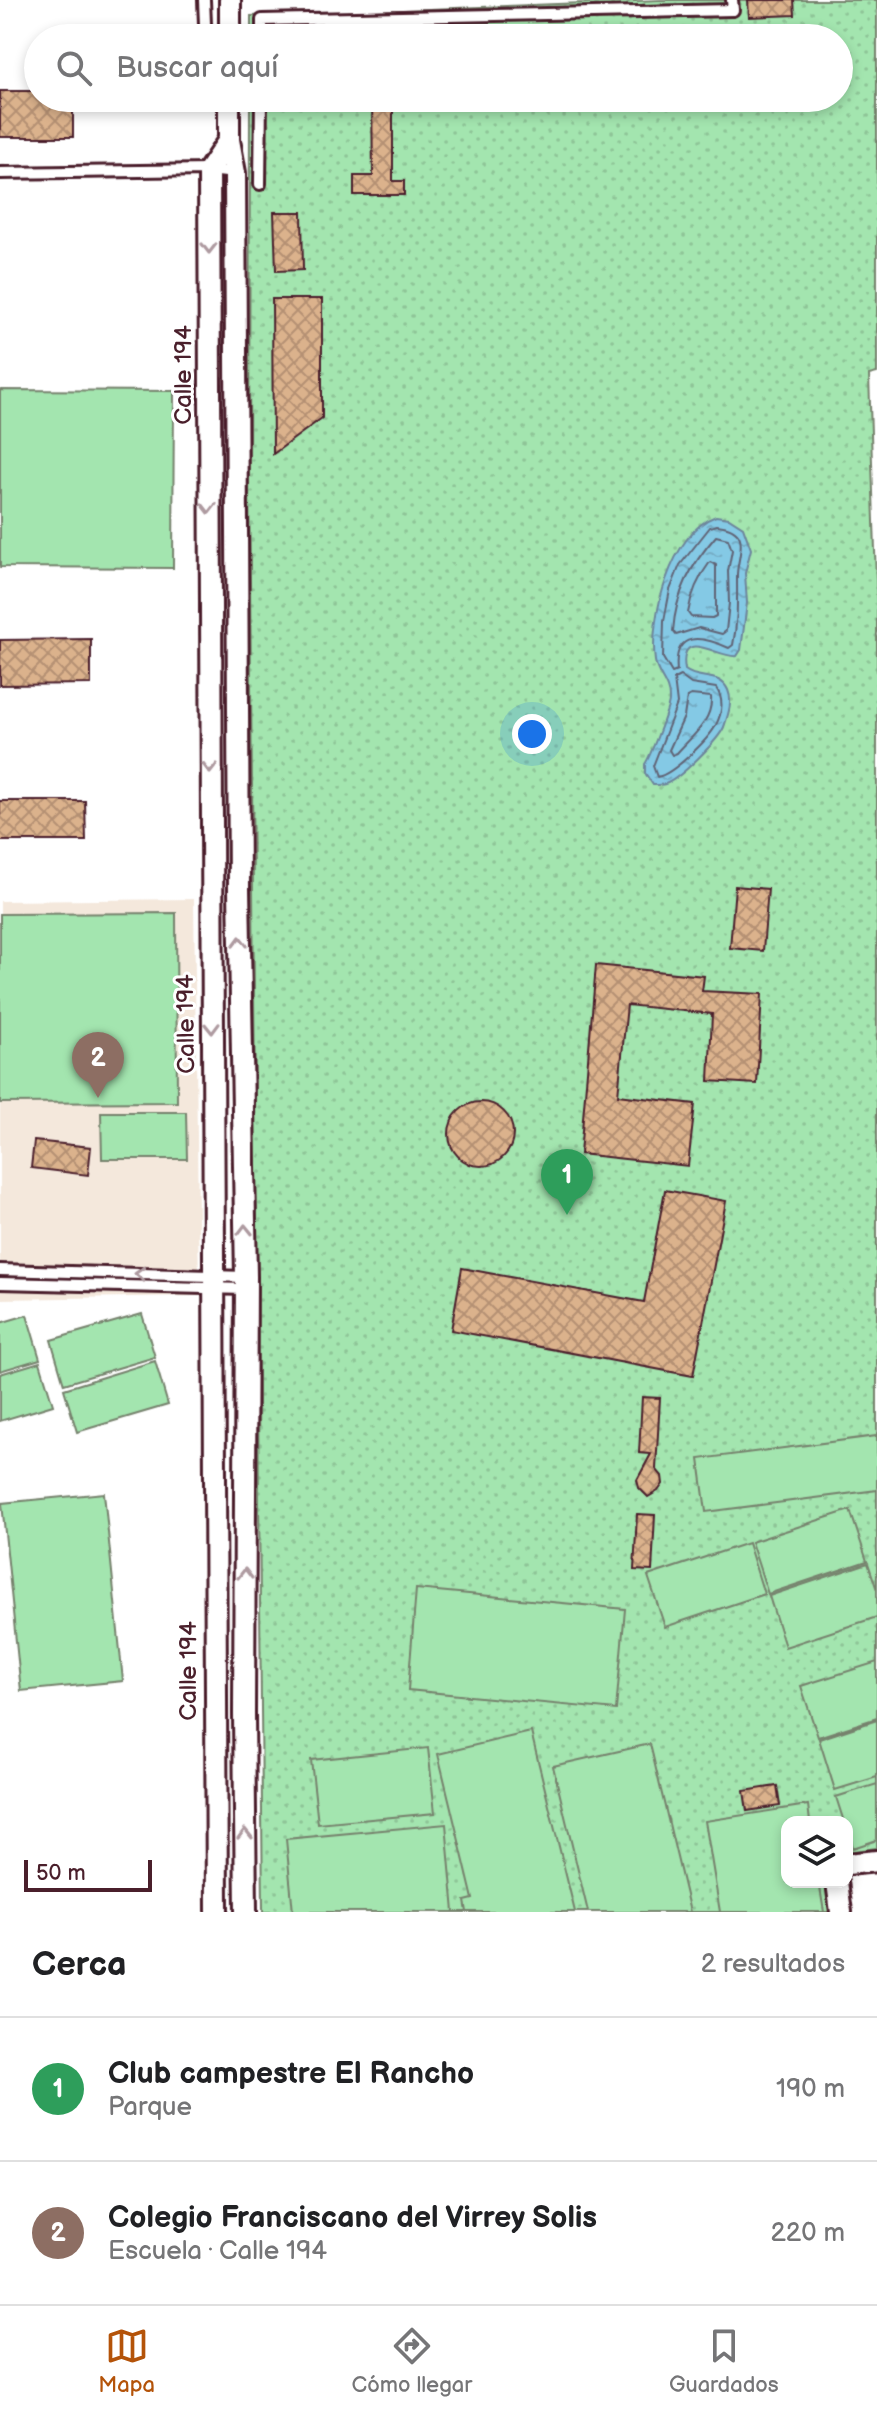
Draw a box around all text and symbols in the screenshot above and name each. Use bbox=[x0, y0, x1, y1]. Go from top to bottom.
search box bbox=[24, 24, 853, 112]
icon: search bbox=[52, 46, 96, 90]
text: Buscar aquí bbox=[116, 50, 278, 86]
one-way arrow bbox=[200, 242, 218, 255]
street label: Calle 194 bbox=[169, 325, 198, 425]
one-way arrow bbox=[200, 502, 218, 515]
your location bbox=[512, 714, 552, 754]
one-way arrow bbox=[201, 762, 219, 775]
one-way arrow bbox=[232, 935, 249, 948]
street label: Calle 194 bbox=[171, 974, 201, 1074]
one-way arrow bbox=[203, 1022, 221, 1035]
pin: 2 bbox=[72, 1032, 124, 1098]
pin: 1 bbox=[541, 1149, 593, 1215]
one-way arrow bbox=[237, 1223, 254, 1236]
one-way arrow bbox=[133, 1266, 146, 1283]
one-way arrow bbox=[236, 1567, 254, 1580]
street label: Calle 194 bbox=[174, 1621, 203, 1721]
map controls bbox=[781, 1816, 853, 1888]
button: layers bbox=[781, 1816, 853, 1888]
one-way arrow bbox=[236, 1827, 254, 1840]
scale bar bbox=[24, 1856, 152, 1892]
text: 50 m bbox=[36, 1860, 86, 1887]
text: Cerca bbox=[32, 1944, 127, 1985]
text: 2 resultados bbox=[701, 1949, 845, 1980]
text: Club campestre El Rancho bbox=[108, 2056, 474, 2092]
text: 1 bbox=[53, 2074, 63, 2105]
text: 190 m bbox=[776, 2074, 845, 2105]
text: Parque bbox=[108, 2092, 192, 2123]
text: Colegio Franciscano del Virrey Solis bbox=[108, 2200, 597, 2236]
text: 2 bbox=[50, 2218, 66, 2249]
text: 220 m bbox=[771, 2218, 845, 2249]
text: Escuela · Calle 194 bbox=[108, 2236, 327, 2267]
tab: Mapa bbox=[98, 2324, 155, 2399]
tab: Cómo llegar bbox=[352, 2324, 472, 2399]
tab: Guardados bbox=[669, 2324, 779, 2399]

